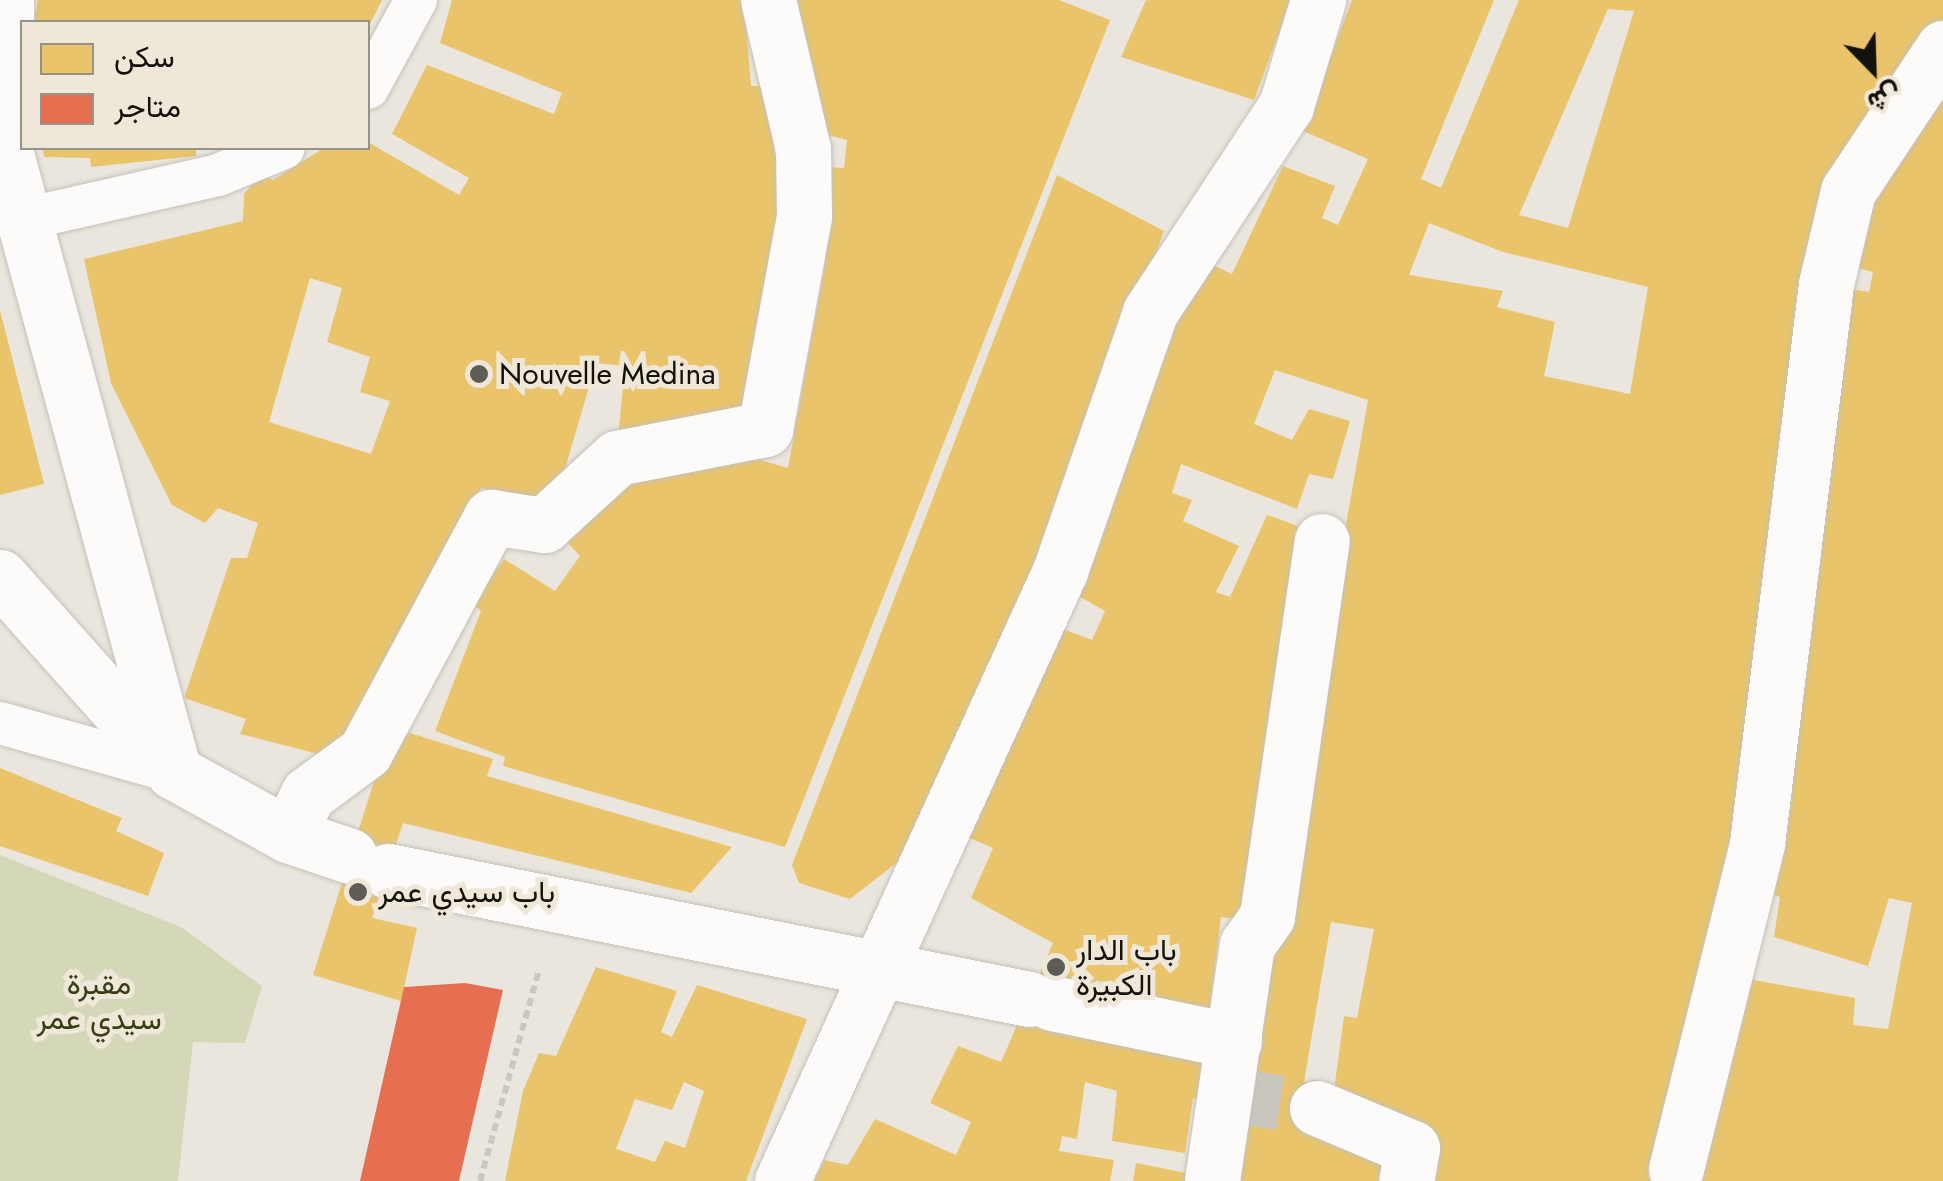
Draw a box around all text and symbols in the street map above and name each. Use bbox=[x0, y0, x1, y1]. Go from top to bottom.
legend bbox=[20, 20, 370, 150]
north arrow bbox=[1823, 20, 1923, 120]
text: سكن bbox=[114, 35, 175, 78]
text: ش bbox=[1861, 73, 1908, 124]
text: متاجر bbox=[114, 85, 181, 128]
place label: Nouvelle Medina bbox=[499, 356, 716, 392]
marker: Nouvelle Medina bbox=[468, 363, 490, 385]
place label: باب سيدي عمر bbox=[378, 874, 555, 910]
marker: باب سيدي عمر bbox=[347, 881, 369, 903]
place label: باب الدار الكبيرة bbox=[1076, 932, 1177, 1002]
marker: باب الدار الكبيرة bbox=[1045, 956, 1067, 978]
park label: مقبرة سيدي عمر bbox=[36, 966, 162, 1036]

